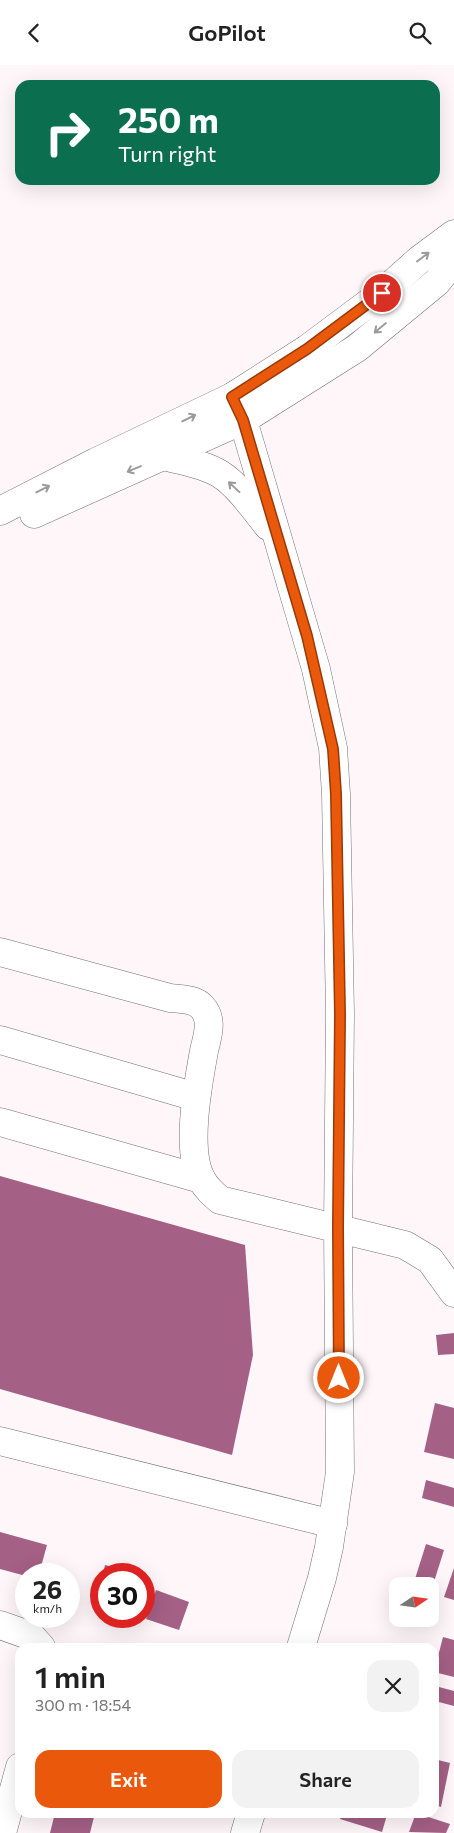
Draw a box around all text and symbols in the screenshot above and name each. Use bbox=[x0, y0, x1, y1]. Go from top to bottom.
icon: back bbox=[20, 19, 48, 47]
text: GoPilot bbox=[188, 19, 266, 46]
icon: search bbox=[406, 19, 434, 47]
text: 250 m bbox=[118, 97, 219, 140]
icon: right bbox=[35, 100, 100, 165]
text: Turn right bbox=[118, 140, 216, 167]
one-way arrow bbox=[416, 252, 430, 262]
pin bbox=[361, 272, 403, 314]
icon: arrive bbox=[368, 279, 396, 307]
one-way arrow bbox=[374, 322, 387, 334]
one-way arrow bbox=[182, 413, 197, 423]
one-way arrow bbox=[127, 464, 142, 474]
one-way arrow bbox=[227, 481, 240, 492]
one-way arrow bbox=[36, 484, 51, 494]
position arrow bbox=[312, 1351, 364, 1403]
speed limit sign: 30 bbox=[90, 1563, 155, 1628]
text: 26 bbox=[33, 1574, 62, 1604]
north arrow bbox=[389, 1577, 439, 1627]
map controls bbox=[389, 1577, 439, 1627]
text: km/h bbox=[33, 1601, 62, 1615]
text: 1 min bbox=[35, 1657, 106, 1694]
button: close bbox=[367, 1660, 419, 1712]
text: 300 m · 18:54 bbox=[35, 1695, 131, 1714]
button: Exit bbox=[35, 1750, 222, 1808]
button: Share bbox=[232, 1750, 419, 1808]

